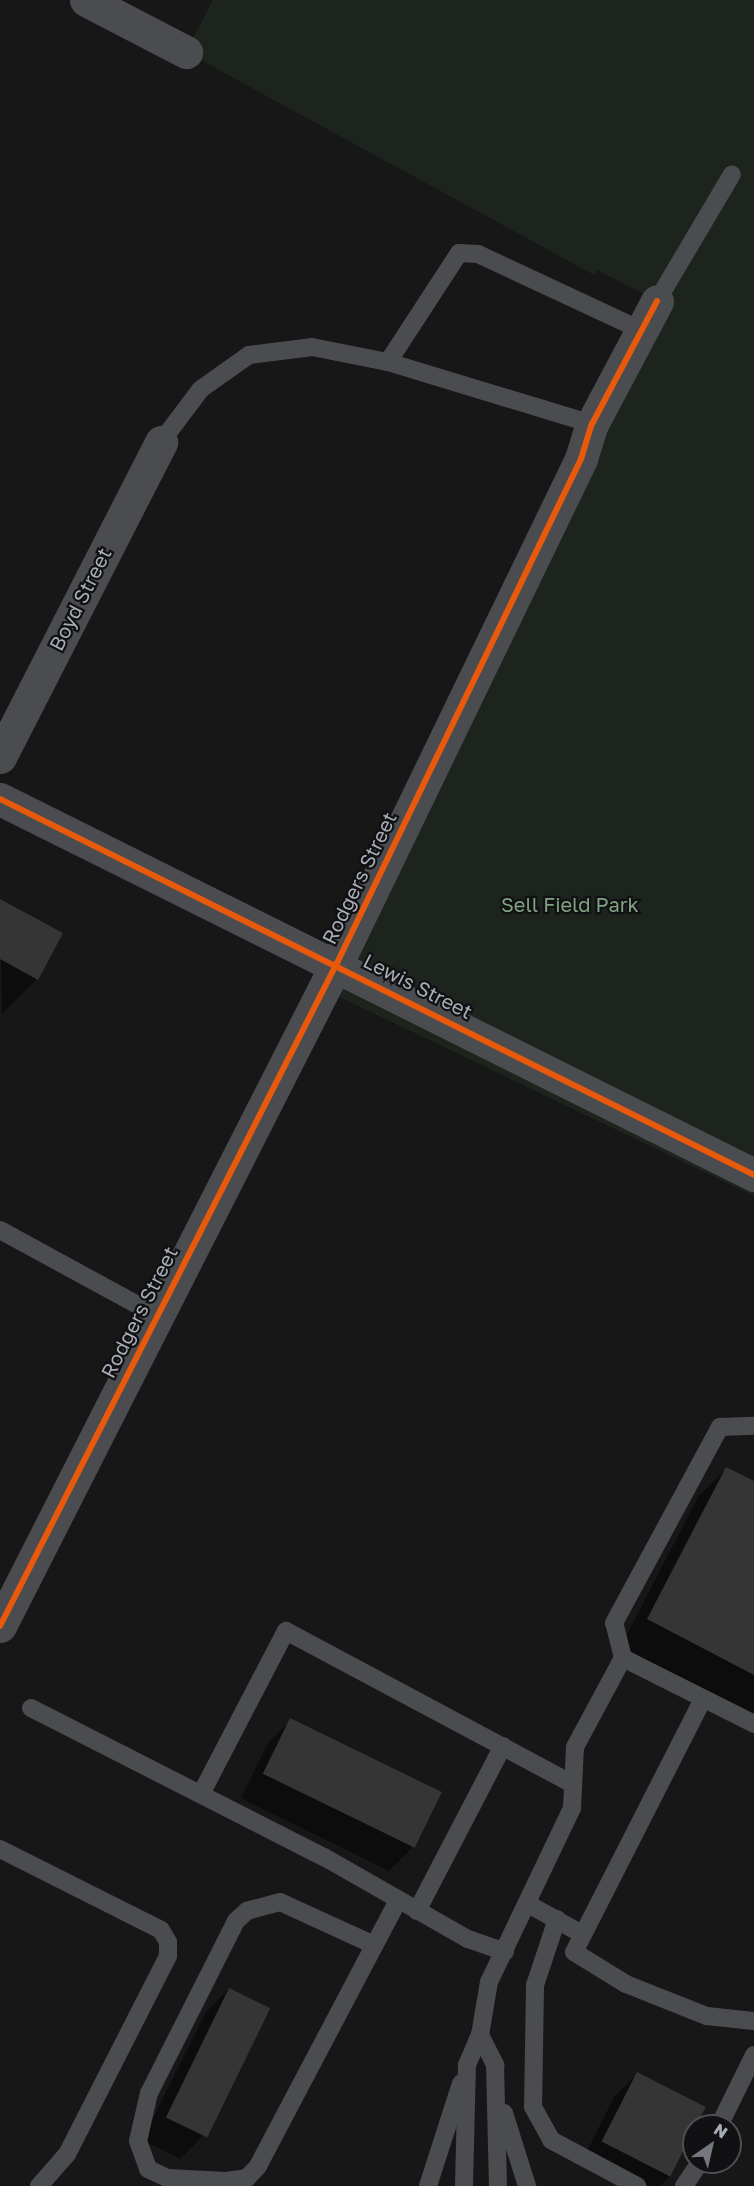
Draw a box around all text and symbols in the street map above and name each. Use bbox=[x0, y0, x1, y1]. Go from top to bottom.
street label: Boyd Street bbox=[44, 544, 116, 654]
street label: Rodgers Street bbox=[317, 808, 401, 948]
park label: Sell Field Park bbox=[501, 892, 639, 916]
street label: Lewis Street bbox=[360, 948, 476, 1024]
street label: Rodgers Street bbox=[96, 1242, 182, 1382]
north arrow bbox=[682, 2114, 742, 2174]
text: N bbox=[710, 2119, 732, 2142]

